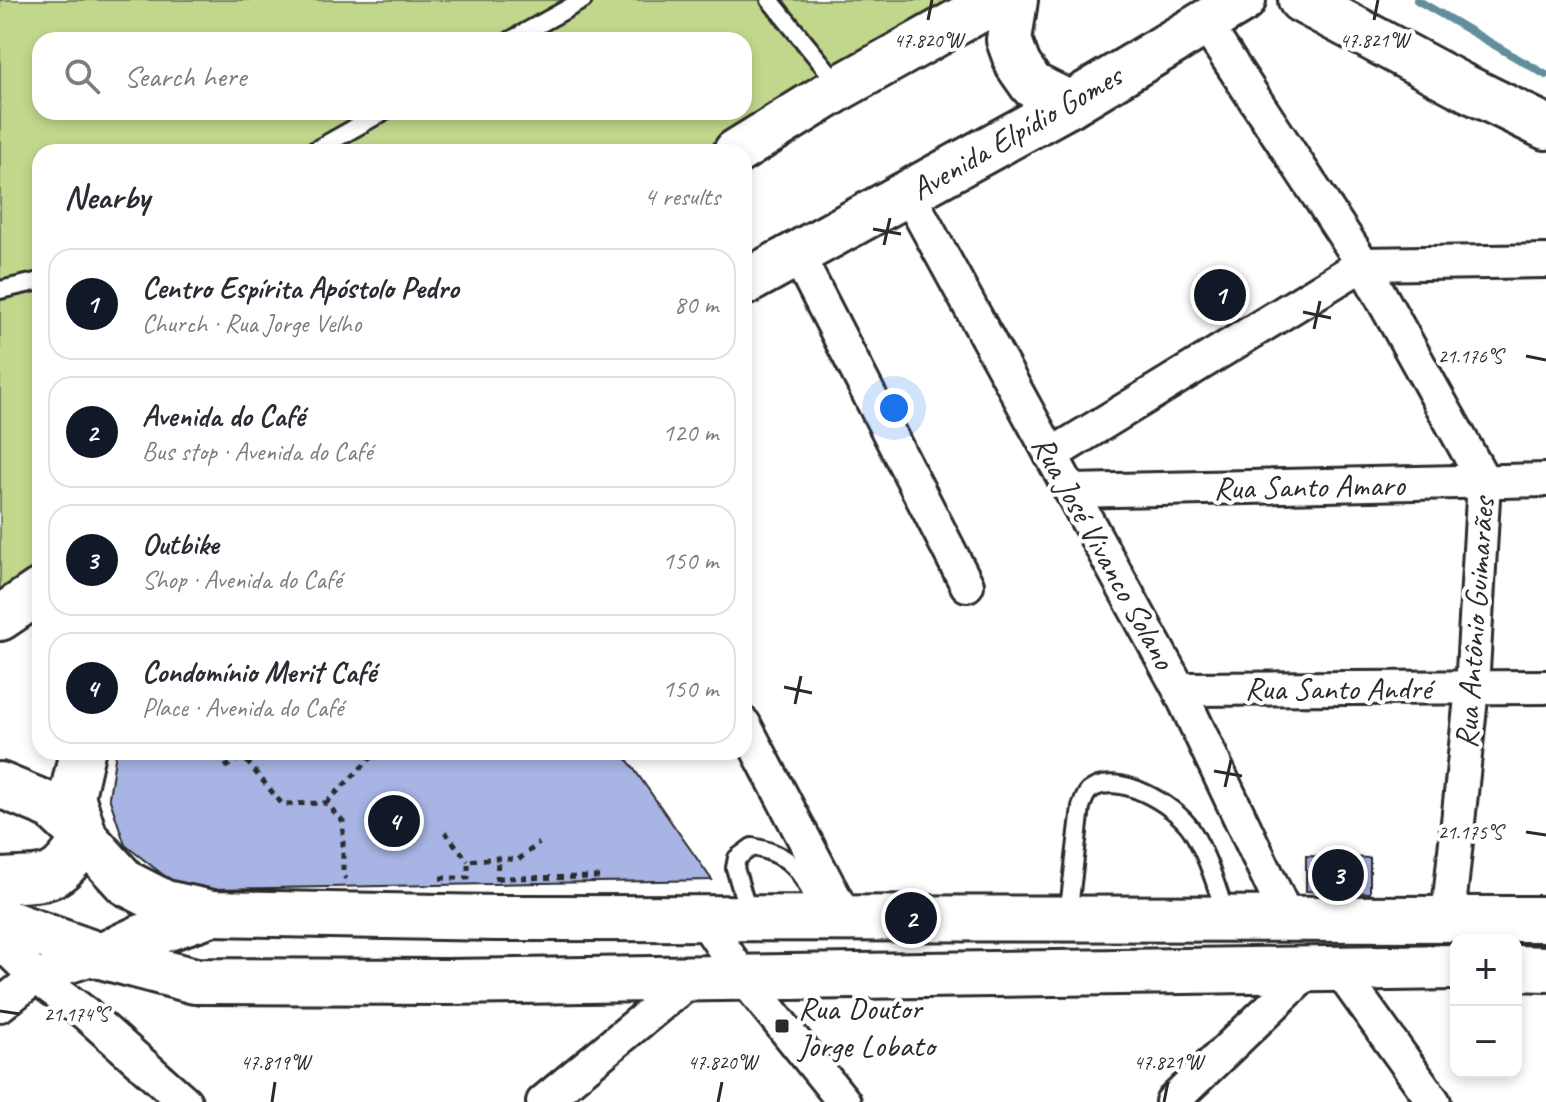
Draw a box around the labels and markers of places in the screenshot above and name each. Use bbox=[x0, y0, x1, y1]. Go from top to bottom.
pin: 1 bbox=[1194, 265, 1246, 325]
pin: 4 bbox=[368, 791, 420, 851]
pin: 3 bbox=[1312, 845, 1364, 905]
pin: 2 bbox=[885, 888, 937, 948]
place label: Rua Doutor Jorge Lobato bbox=[796, 988, 938, 1066]
marker: Rua Doutor Jorge Lobato bbox=[773, 1017, 791, 1035]

